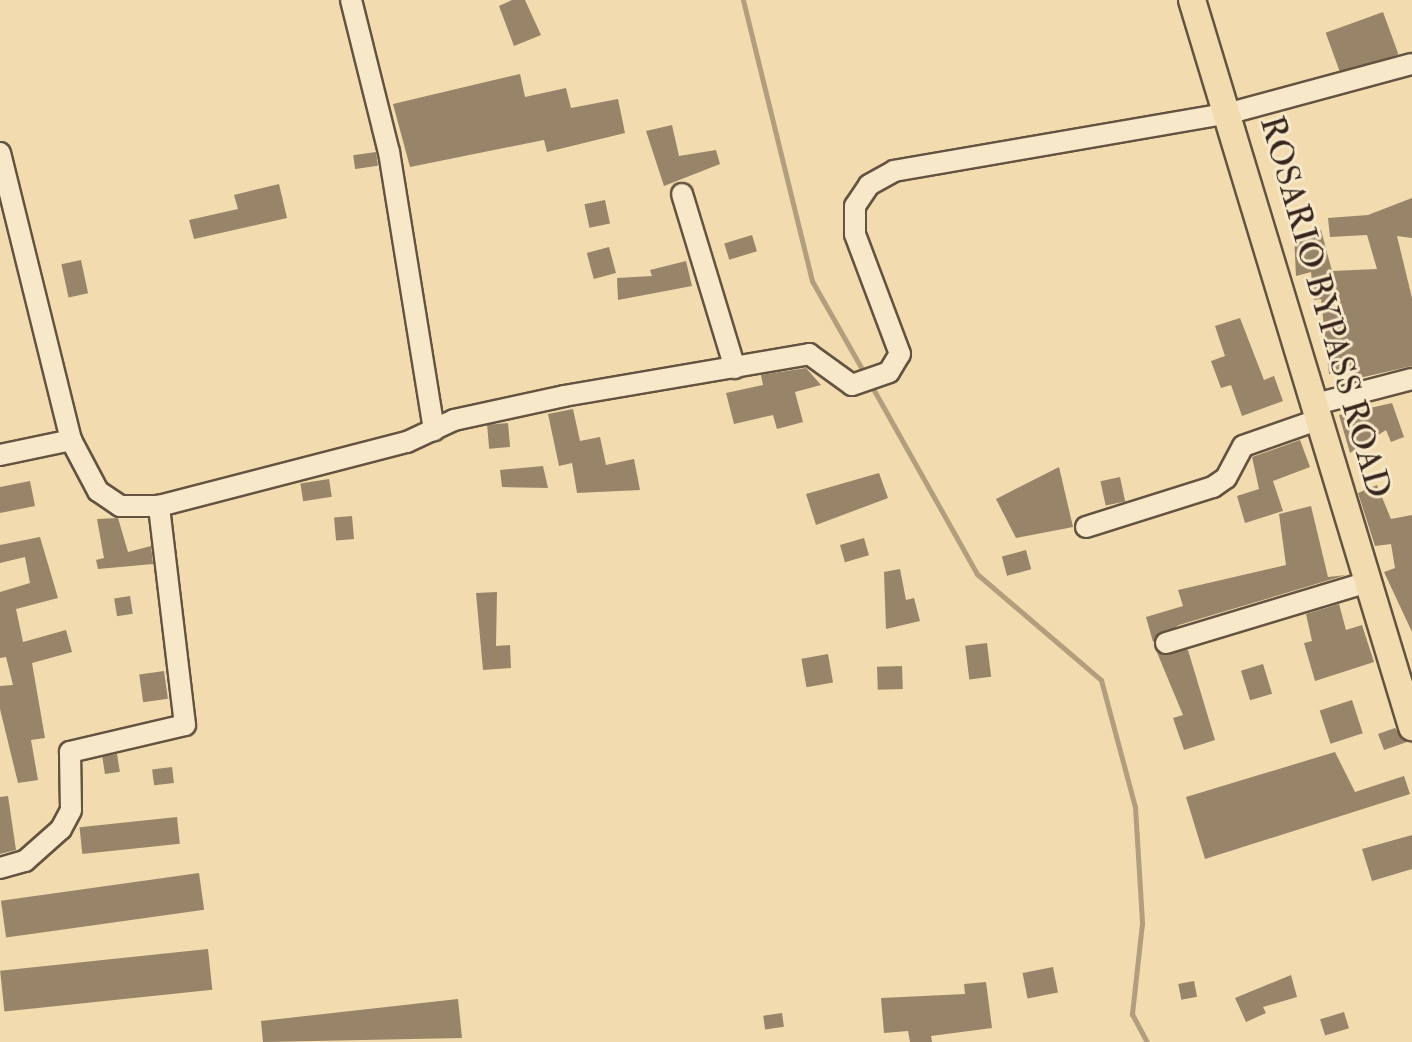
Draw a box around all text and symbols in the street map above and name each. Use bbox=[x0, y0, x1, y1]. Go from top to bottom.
street label: ROSARIO BYPASS ROAD bbox=[1251, 111, 1399, 503]

